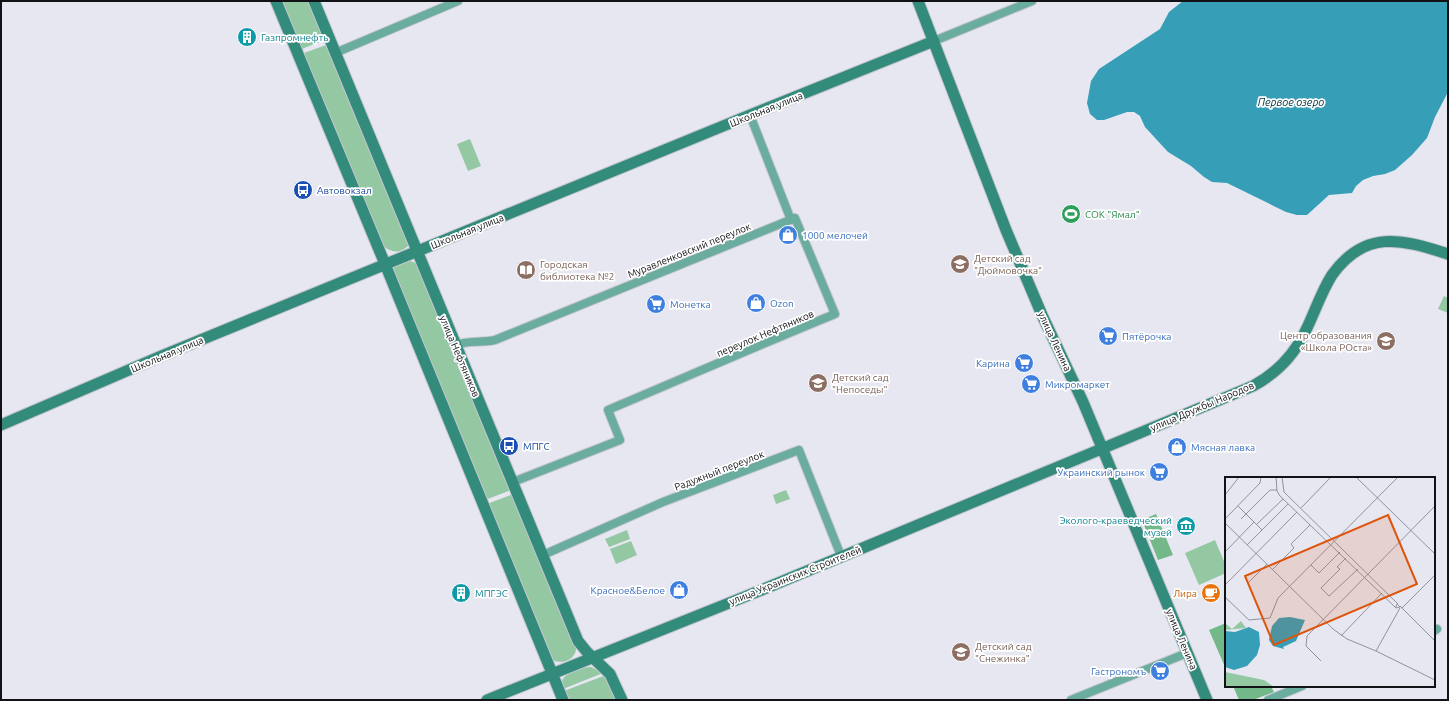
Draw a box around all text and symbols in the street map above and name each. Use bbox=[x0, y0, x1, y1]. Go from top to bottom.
building icon: Газпромнефть bbox=[236, 26, 258, 48]
place label: Газпромнефть bbox=[261, 32, 328, 43]
street label: Школьная улица bbox=[728, 90, 804, 129]
water label: Первое озеро bbox=[1258, 96, 1324, 108]
bus stop icon: Автовокзал bbox=[292, 179, 314, 201]
place label: Автовокзал bbox=[317, 185, 372, 196]
sports icon: СОК "Ямал" bbox=[1060, 203, 1082, 225]
place label: СОК "Ямал" bbox=[1085, 209, 1140, 220]
street label: Школьная улица bbox=[429, 212, 505, 251]
street label: Муравленковский переулок bbox=[626, 221, 752, 280]
shop icon: 1000 мелочей bbox=[777, 224, 799, 246]
place label: 1000 мелочей bbox=[802, 230, 868, 241]
school or university icon: Детский сад "Дюймовочка" bbox=[949, 253, 971, 275]
place label: Детский сад "Дюймовочка" bbox=[974, 253, 1042, 276]
library icon: Городская библиотека №2 bbox=[515, 259, 537, 281]
place label: Городская библиотека №2 bbox=[540, 259, 614, 282]
shop icon: Ozon bbox=[745, 292, 767, 314]
supermarket icon: Монетка bbox=[645, 293, 667, 315]
place label: Ozon bbox=[770, 298, 794, 309]
place label: Монетка bbox=[670, 299, 711, 310]
street label: переулок Нефтяников bbox=[715, 308, 815, 359]
street label: улица Ленина bbox=[1036, 310, 1073, 373]
street label: улица Нефтяников bbox=[437, 314, 482, 399]
supermarket icon: Пятёрочка bbox=[1097, 325, 1119, 347]
place label: Центр образования «Школа РОста» bbox=[1280, 330, 1372, 353]
school or university icon: Центр образования «Школа РОста» bbox=[1375, 330, 1397, 352]
place label: Пятёрочка bbox=[1122, 331, 1171, 342]
street label: Школьная улица bbox=[129, 334, 205, 375]
supermarket icon: Карина bbox=[1013, 352, 1035, 374]
place label: Карина bbox=[976, 358, 1010, 369]
school or university icon: Детский сад "Непоседы" bbox=[807, 372, 829, 394]
place label: Детский сад "Непоседы" bbox=[832, 372, 889, 395]
supermarket icon: Микромаркет bbox=[1020, 373, 1042, 395]
place label: Микромаркет bbox=[1045, 379, 1110, 390]
street label: улица Дружбы Народов bbox=[1149, 380, 1256, 433]
bus stop icon: МПГС bbox=[498, 435, 520, 457]
shop icon: Мясная лавка bbox=[1166, 436, 1188, 458]
place label: МПГС bbox=[523, 441, 550, 452]
place label: Мясная лавка bbox=[1191, 442, 1255, 453]
street label: Радужный переулок bbox=[673, 448, 765, 493]
supermarket icon: Украинский рынок bbox=[1148, 461, 1170, 483]
place label: Украинский рынок bbox=[1058, 467, 1145, 478]
inset map bbox=[1225, 477, 1435, 687]
place label: Эколого-краеведческий музей bbox=[1059, 515, 1172, 538]
museum icon: Эколого-краеведческий музей bbox=[1175, 515, 1197, 537]
street label: улица Украинских Строителей bbox=[728, 544, 863, 607]
shop icon: Красное&Белое bbox=[668, 579, 690, 601]
building icon: МПГЭС bbox=[450, 582, 472, 604]
cafe icon: Лира bbox=[1200, 582, 1222, 604]
place label: Красное&Белое bbox=[591, 585, 665, 596]
place label: МПГЭС bbox=[475, 588, 508, 599]
place label: Лира bbox=[1173, 588, 1197, 599]
street label: улица Ленина bbox=[1164, 607, 1199, 671]
school or university icon: Детский сад "Снежинка" bbox=[950, 641, 972, 663]
place label: Детский сад "Снежинка" bbox=[975, 641, 1032, 664]
supermarket icon: Гастрономъ bbox=[1149, 660, 1171, 682]
place label: Гастрономъ bbox=[1091, 666, 1146, 677]

